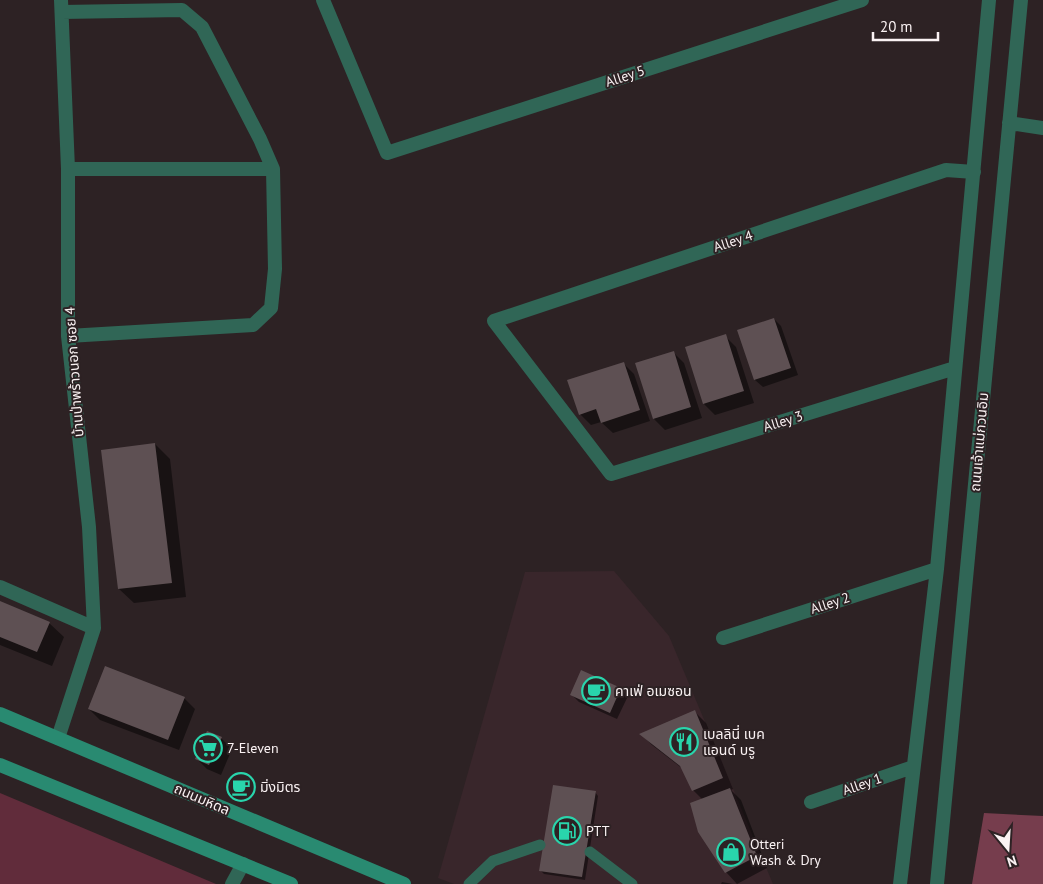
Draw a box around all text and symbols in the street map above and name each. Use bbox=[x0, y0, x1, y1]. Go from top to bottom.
scale bar bbox=[873, 10, 938, 42]
text: 20 m bbox=[880, 17, 913, 36]
street label: Alley 5 bbox=[603, 61, 647, 91]
street label: Alley 4 bbox=[711, 226, 755, 256]
street label: บ้านป่าพร้าวนอก ซอย 4 bbox=[60, 306, 88, 438]
street label: ถนนเจ้าแม่กวนอิม bbox=[966, 392, 992, 492]
street label: Alley 3 bbox=[761, 406, 805, 436]
street label: Alley 2 bbox=[808, 588, 852, 618]
cafe icon: คาเฟ่ อเมซอน bbox=[581, 676, 611, 706]
place label: คาเฟ่ อเมซอน bbox=[615, 682, 692, 700]
place label: เบลลินี่ เบค แอนด์ บรู bbox=[703, 724, 765, 759]
restaurant icon: เบลลินี่ เบค แอนด์ บรู bbox=[669, 727, 699, 757]
supermarket icon: 7-Eleven bbox=[193, 733, 223, 763]
place label: 7-Eleven bbox=[227, 739, 279, 757]
street label: Alley 1 bbox=[840, 769, 884, 799]
cafe icon: มิ่งมิตร bbox=[226, 772, 256, 802]
place label: มิ่งมิตร bbox=[260, 778, 301, 796]
street label: ถนนมหิดล bbox=[171, 779, 233, 819]
fuel station icon: PTT bbox=[552, 816, 582, 846]
place label: PTT bbox=[586, 822, 610, 840]
north arrow bbox=[983, 824, 1033, 874]
place label: Otteri Wash & Dry bbox=[750, 835, 821, 869]
shop icon: Otteri Wash & Dry bbox=[716, 837, 746, 867]
text: N bbox=[1005, 851, 1019, 871]

